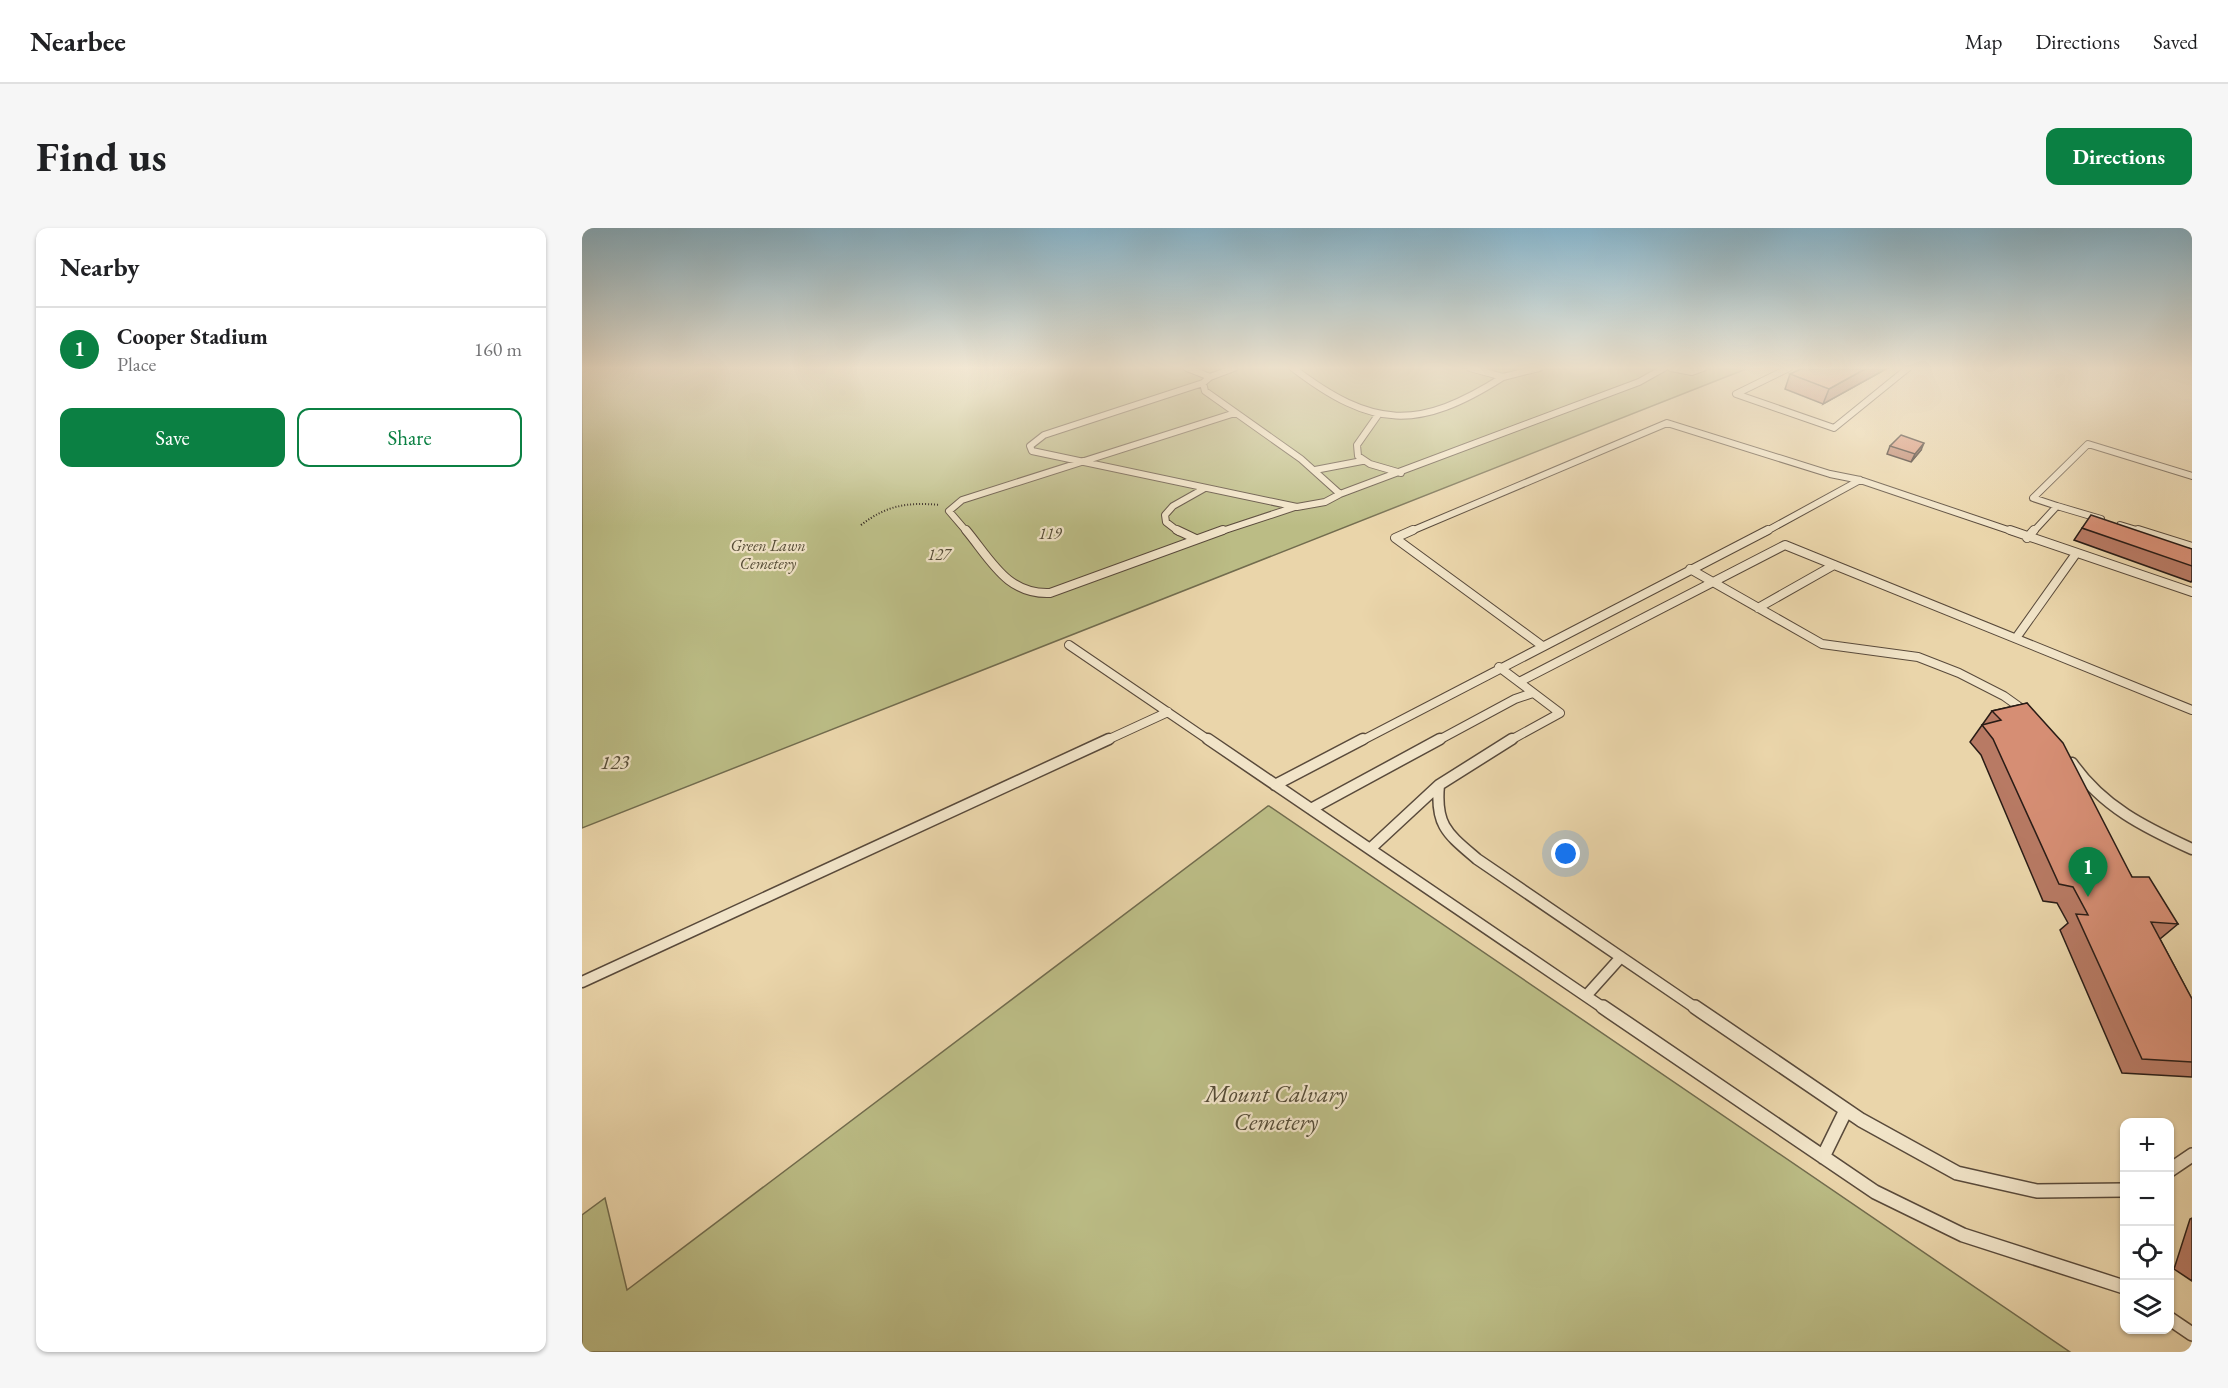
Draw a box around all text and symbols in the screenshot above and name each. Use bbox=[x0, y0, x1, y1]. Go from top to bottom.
text: Nearbee bbox=[30, 23, 126, 59]
text: Map bbox=[1965, 28, 2002, 55]
text: Directions bbox=[2035, 28, 2120, 55]
text: Saved bbox=[2153, 28, 2198, 55]
button: Directions bbox=[2046, 128, 2192, 185]
text: Find us bbox=[36, 129, 167, 184]
text: Nearby bbox=[60, 250, 140, 284]
text: Cooper Stadium bbox=[117, 322, 268, 351]
text: 1 bbox=[74, 336, 85, 362]
text: 160 m bbox=[474, 336, 522, 362]
text: Place bbox=[117, 351, 156, 377]
button: Save bbox=[60, 408, 285, 467]
button: Share bbox=[297, 408, 522, 467]
park label: 119 bbox=[1038, 523, 1063, 544]
park label: Green Lawn Cemetery bbox=[730, 535, 806, 574]
park label: 127 bbox=[927, 544, 953, 565]
park label: 123 bbox=[601, 749, 630, 775]
your location bbox=[1551, 839, 1580, 868]
pin: 1 bbox=[2068, 848, 2108, 897]
park label: Mount Calvary Cemetery bbox=[1203, 1078, 1348, 1137]
map controls bbox=[2120, 1118, 2174, 1334]
button: + bbox=[2120, 1118, 2174, 1172]
button: − bbox=[2120, 1172, 2174, 1226]
button: locate bbox=[2120, 1226, 2174, 1280]
button: layers bbox=[2120, 1280, 2174, 1334]

